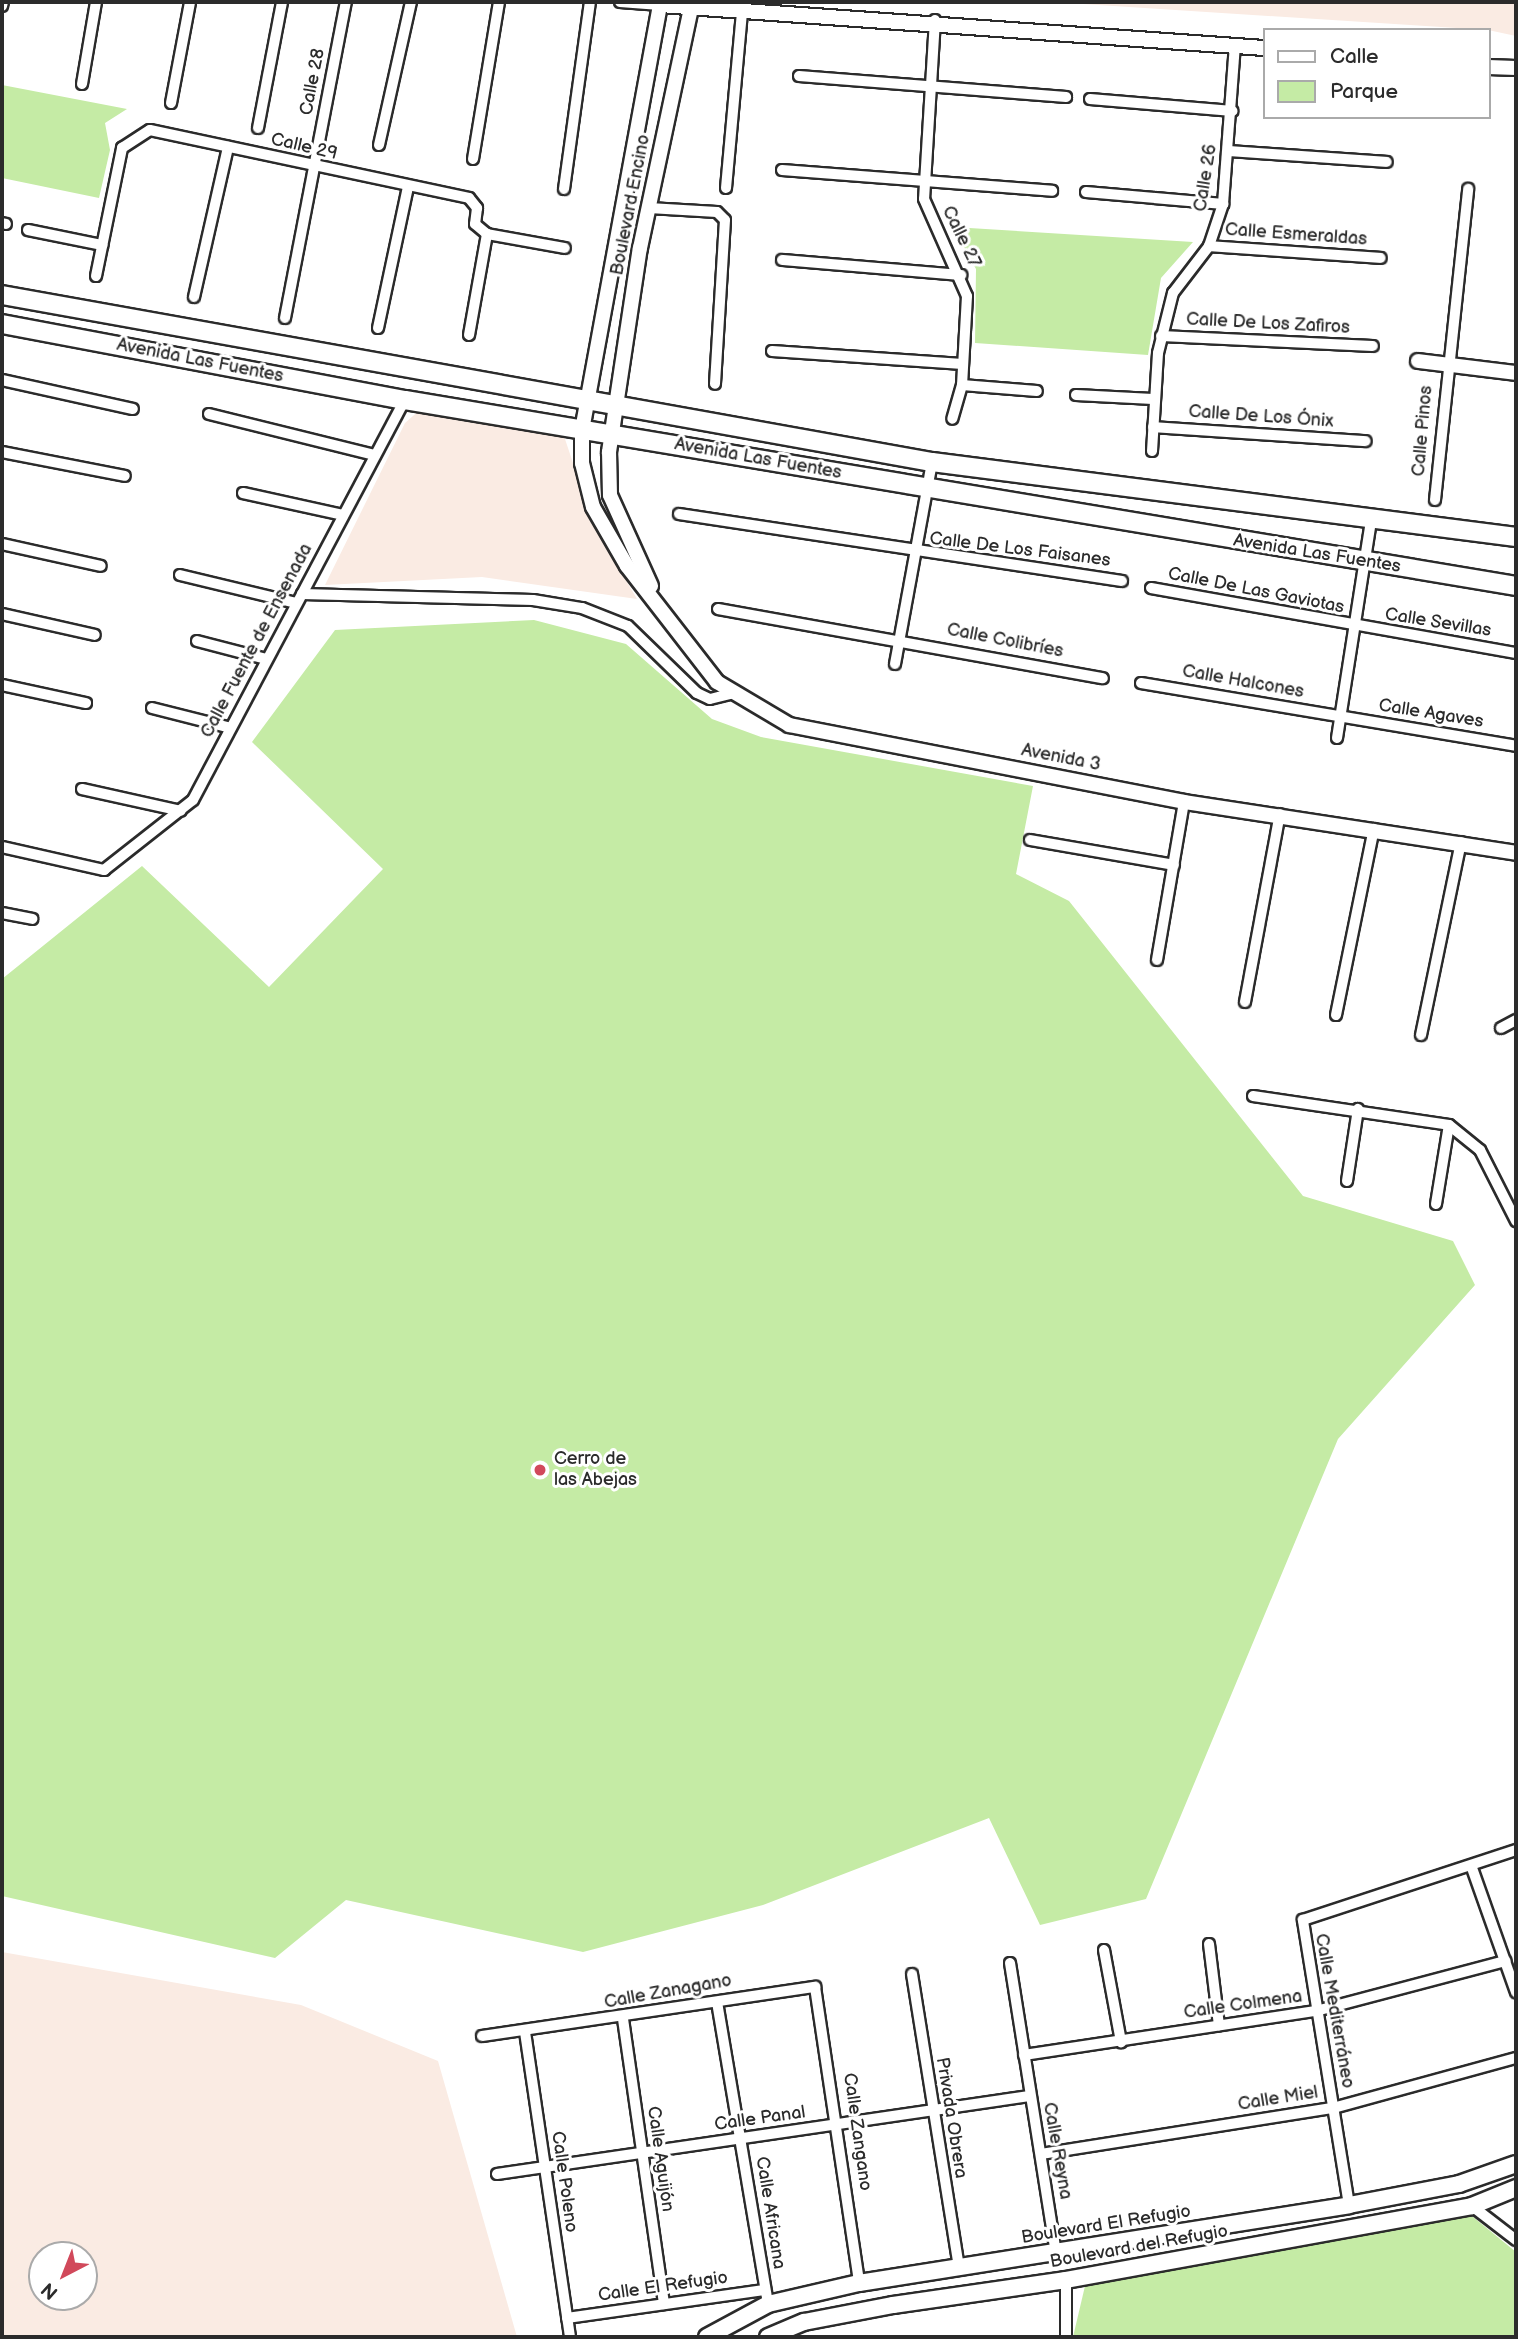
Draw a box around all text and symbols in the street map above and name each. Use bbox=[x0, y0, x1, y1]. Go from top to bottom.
legend bbox=[1262, 28, 1490, 119]
text: Calle bbox=[1330, 44, 1379, 69]
street label: Calle 28 bbox=[296, 47, 330, 117]
text: Parque bbox=[1330, 79, 1398, 104]
street label: Calle 29 bbox=[269, 129, 339, 165]
street label: Boulevard Encino bbox=[607, 133, 655, 277]
street label: Calle 26 bbox=[1190, 143, 1222, 213]
street label: Calle 27 bbox=[937, 203, 985, 271]
street label: Calle Esmeraldas bbox=[1224, 219, 1368, 251]
street label: Calle De Los Zafiros bbox=[1186, 309, 1350, 339]
street label: Avenida Las Fuentes bbox=[115, 334, 285, 388]
street label: Calle Pinos bbox=[1408, 385, 1438, 477]
street label: Calle De Los Ónix bbox=[1188, 401, 1334, 433]
street label: Avenida Las Fuentes bbox=[673, 434, 843, 484]
street label: Calle De Los Faisanes bbox=[928, 528, 1112, 572]
street label: Avenida Las Fuentes bbox=[1232, 530, 1402, 578]
street label: Calle Fuente de Ensenada bbox=[197, 540, 317, 742]
street label: Calle De Las Gaviotas bbox=[1166, 563, 1346, 619]
street label: Calle Sevillas bbox=[1383, 604, 1493, 642]
street label: Calle Colibríes bbox=[945, 619, 1065, 663]
street label: Calle Halcones bbox=[1180, 661, 1306, 703]
street label: Calle Agaves bbox=[1377, 695, 1485, 733]
street label: Avenida 3 bbox=[1019, 740, 1103, 776]
place label: Cerro de las Abejas bbox=[554, 1449, 637, 1492]
marker: Cerro de las Abejas bbox=[532, 1462, 548, 1478]
street label: Calle Mediterráneo bbox=[1310, 1932, 1358, 2090]
street label: Calle Zanagano bbox=[603, 1970, 733, 2014]
street label: Calle Colmena bbox=[1182, 1986, 1304, 2024]
street label: Privada Obrera bbox=[931, 2056, 971, 2180]
street label: Calle Zangano bbox=[838, 2072, 876, 2192]
street label: Calle Miel bbox=[1236, 2082, 1320, 2116]
street label: Calle Reyna bbox=[1038, 2101, 1076, 2201]
street label: Calle Panal bbox=[713, 2102, 807, 2136]
street label: Calle Aguijón bbox=[642, 2105, 678, 2213]
street label: Calle Poleno bbox=[546, 2130, 582, 2234]
street label: Calle Africana bbox=[750, 2155, 790, 2271]
street label: Boulevard El Refugio bbox=[1020, 2201, 1192, 2249]
street label: Boulevard del Refugio bbox=[1048, 2221, 1230, 2273]
north arrow bbox=[28, 2241, 98, 2311]
street label: Calle El Refugio bbox=[597, 2267, 729, 2307]
text: N bbox=[37, 2277, 63, 2304]

